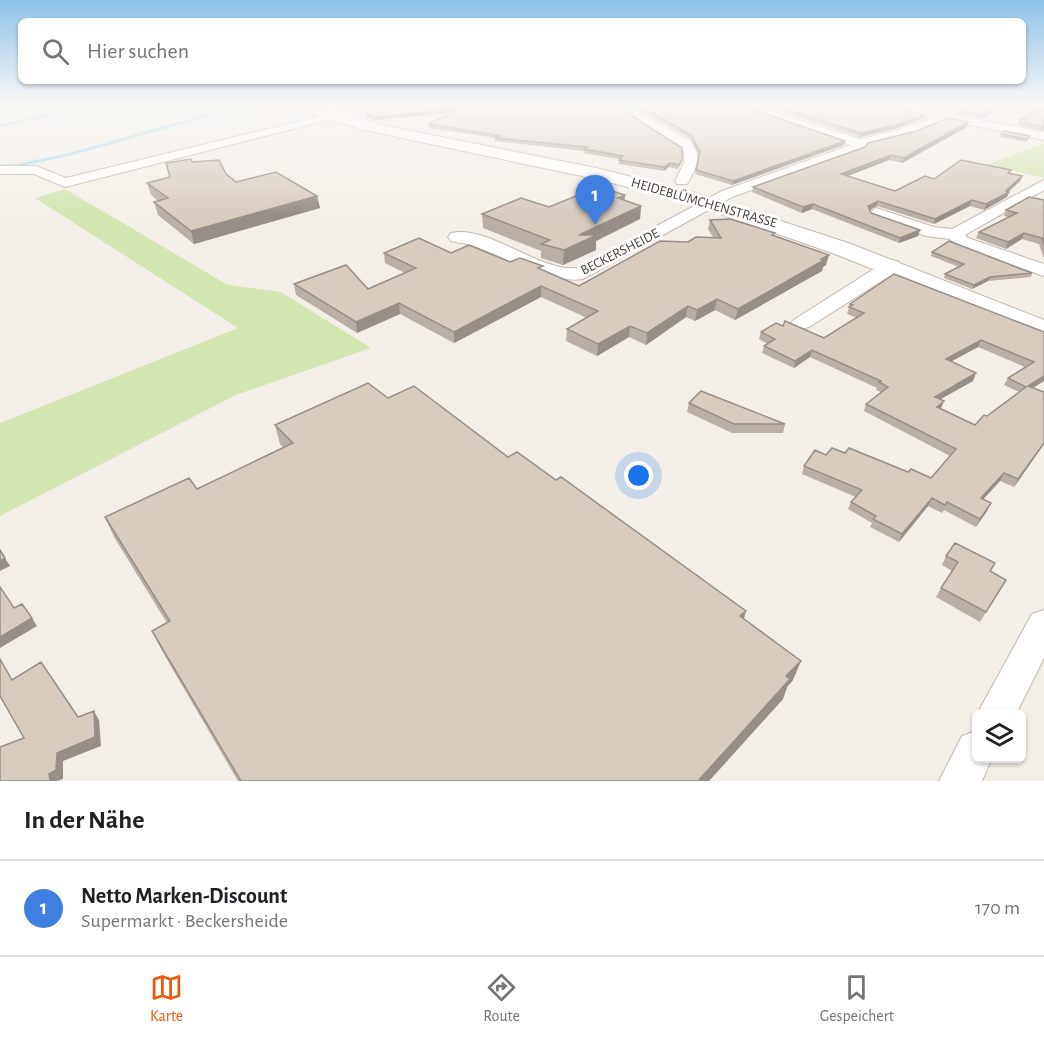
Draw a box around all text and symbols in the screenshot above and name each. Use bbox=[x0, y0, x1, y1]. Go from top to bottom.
search box bbox=[18, 18, 1026, 84]
icon: search bbox=[39, 35, 72, 68]
text: Hier suchen bbox=[87, 40, 189, 62]
street label: HEIDEBLÜMCHENSTRASSE bbox=[629, 173, 780, 231]
pin: 1 bbox=[576, 176, 614, 225]
street label: BECKERSHEIDE bbox=[579, 226, 662, 278]
your location bbox=[624, 461, 653, 490]
map controls bbox=[972, 709, 1026, 763]
button: layers bbox=[972, 709, 1026, 763]
text: In der Nähe bbox=[24, 807, 144, 833]
text: Netto Marken-Discount bbox=[81, 885, 287, 907]
text: 1 bbox=[40, 898, 47, 918]
text: 170 m bbox=[975, 898, 1020, 918]
text: Supermarkt · Beckersheide bbox=[81, 911, 288, 931]
tab: Karte bbox=[150, 971, 183, 1026]
tab: Route bbox=[483, 971, 520, 1026]
tab: Gespeichert bbox=[820, 971, 894, 1026]

